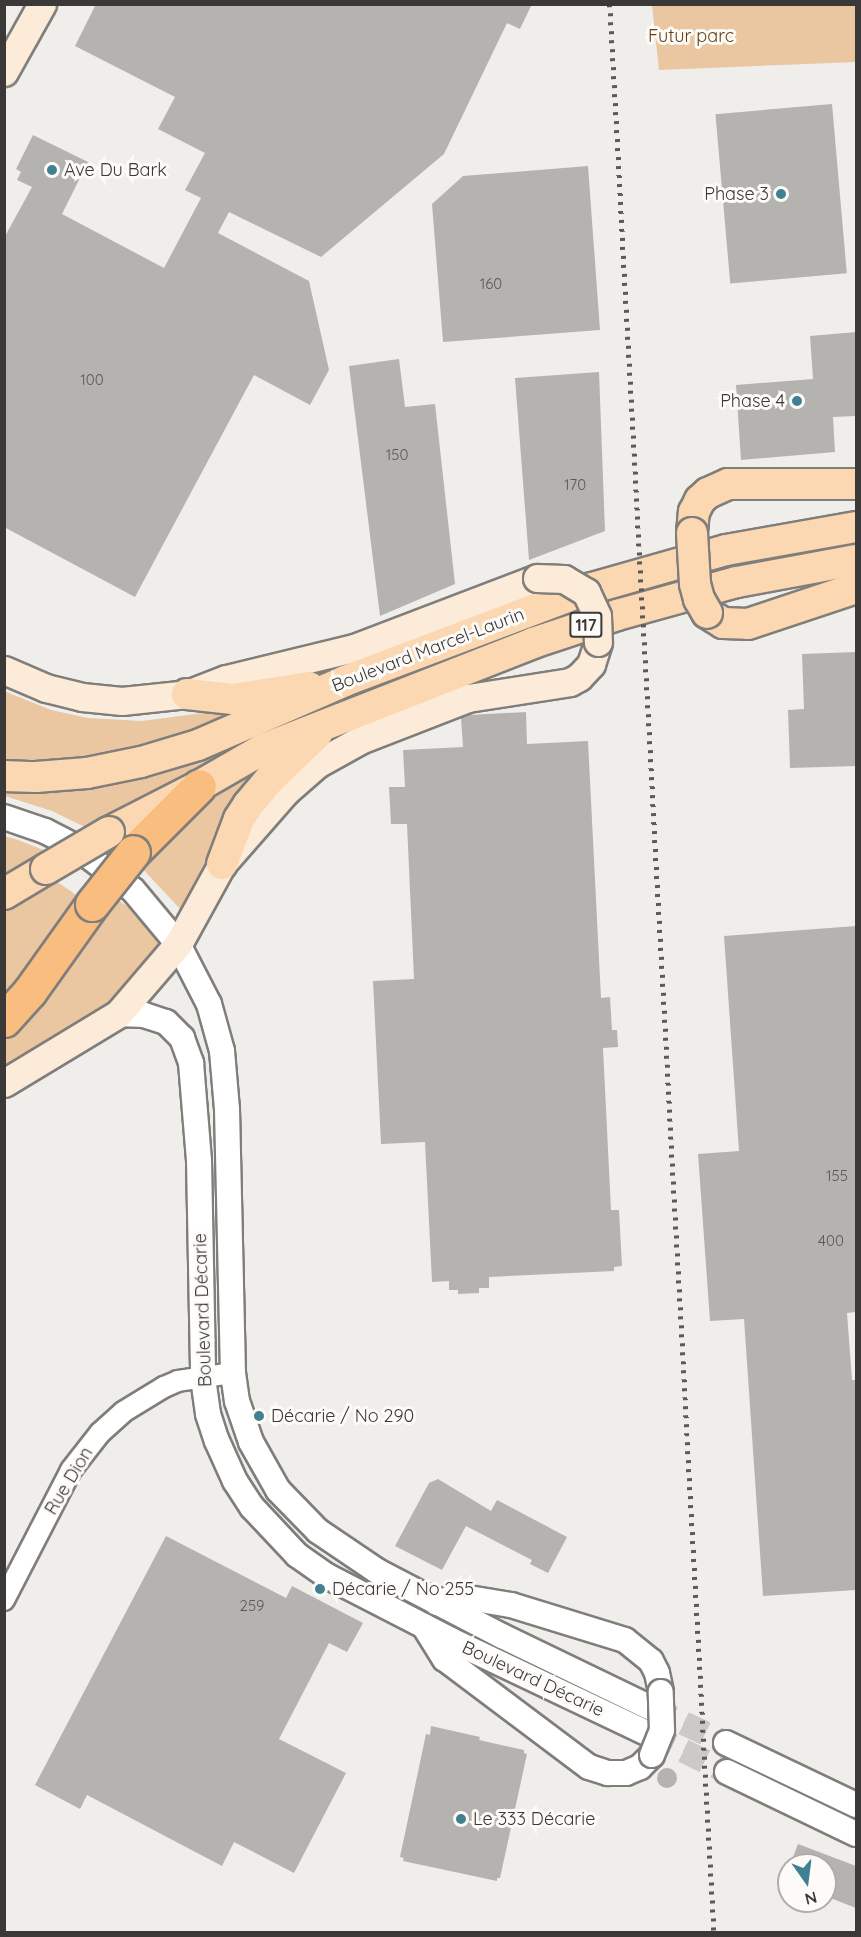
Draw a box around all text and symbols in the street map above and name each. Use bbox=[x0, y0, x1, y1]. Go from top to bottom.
park label: Futur parc bbox=[648, 25, 734, 47]
place label: Ave Du Bark bbox=[64, 159, 167, 181]
marker: Ave Du Bark bbox=[45, 163, 59, 177]
place label: Phase 3 bbox=[704, 183, 769, 205]
marker: Phase 3 bbox=[774, 187, 788, 201]
house number: 160 bbox=[480, 275, 502, 293]
house number: 100 bbox=[80, 371, 104, 389]
place label: Phase 4 bbox=[720, 390, 785, 412]
marker: Phase 4 bbox=[790, 394, 804, 408]
house number: 150 bbox=[386, 446, 408, 464]
house number: 170 bbox=[564, 476, 586, 494]
street label: Boulevard Marcel-Laurin bbox=[329, 603, 527, 697]
road number: 117 bbox=[568, 612, 604, 638]
house number: 155 bbox=[826, 1167, 848, 1185]
house number: 400 bbox=[818, 1232, 844, 1250]
street label: Boulevard Décarie bbox=[190, 1233, 216, 1387]
place label: Décarie / No 290 bbox=[271, 1405, 414, 1427]
marker: Décarie / No 290 bbox=[252, 1409, 266, 1423]
street label: Rue Dion bbox=[40, 1443, 98, 1519]
place label: Décarie / No 255 bbox=[332, 1578, 474, 1600]
marker: Décarie / No 255 bbox=[313, 1582, 327, 1596]
house number: 259 bbox=[240, 1597, 264, 1615]
street label: Boulevard Décarie bbox=[459, 1637, 607, 1721]
place label: Le 333 Décarie bbox=[473, 1808, 595, 1830]
marker: Le 333 Décarie bbox=[454, 1812, 468, 1826]
north arrow bbox=[777, 1853, 837, 1913]
text: N bbox=[803, 1887, 819, 1910]

